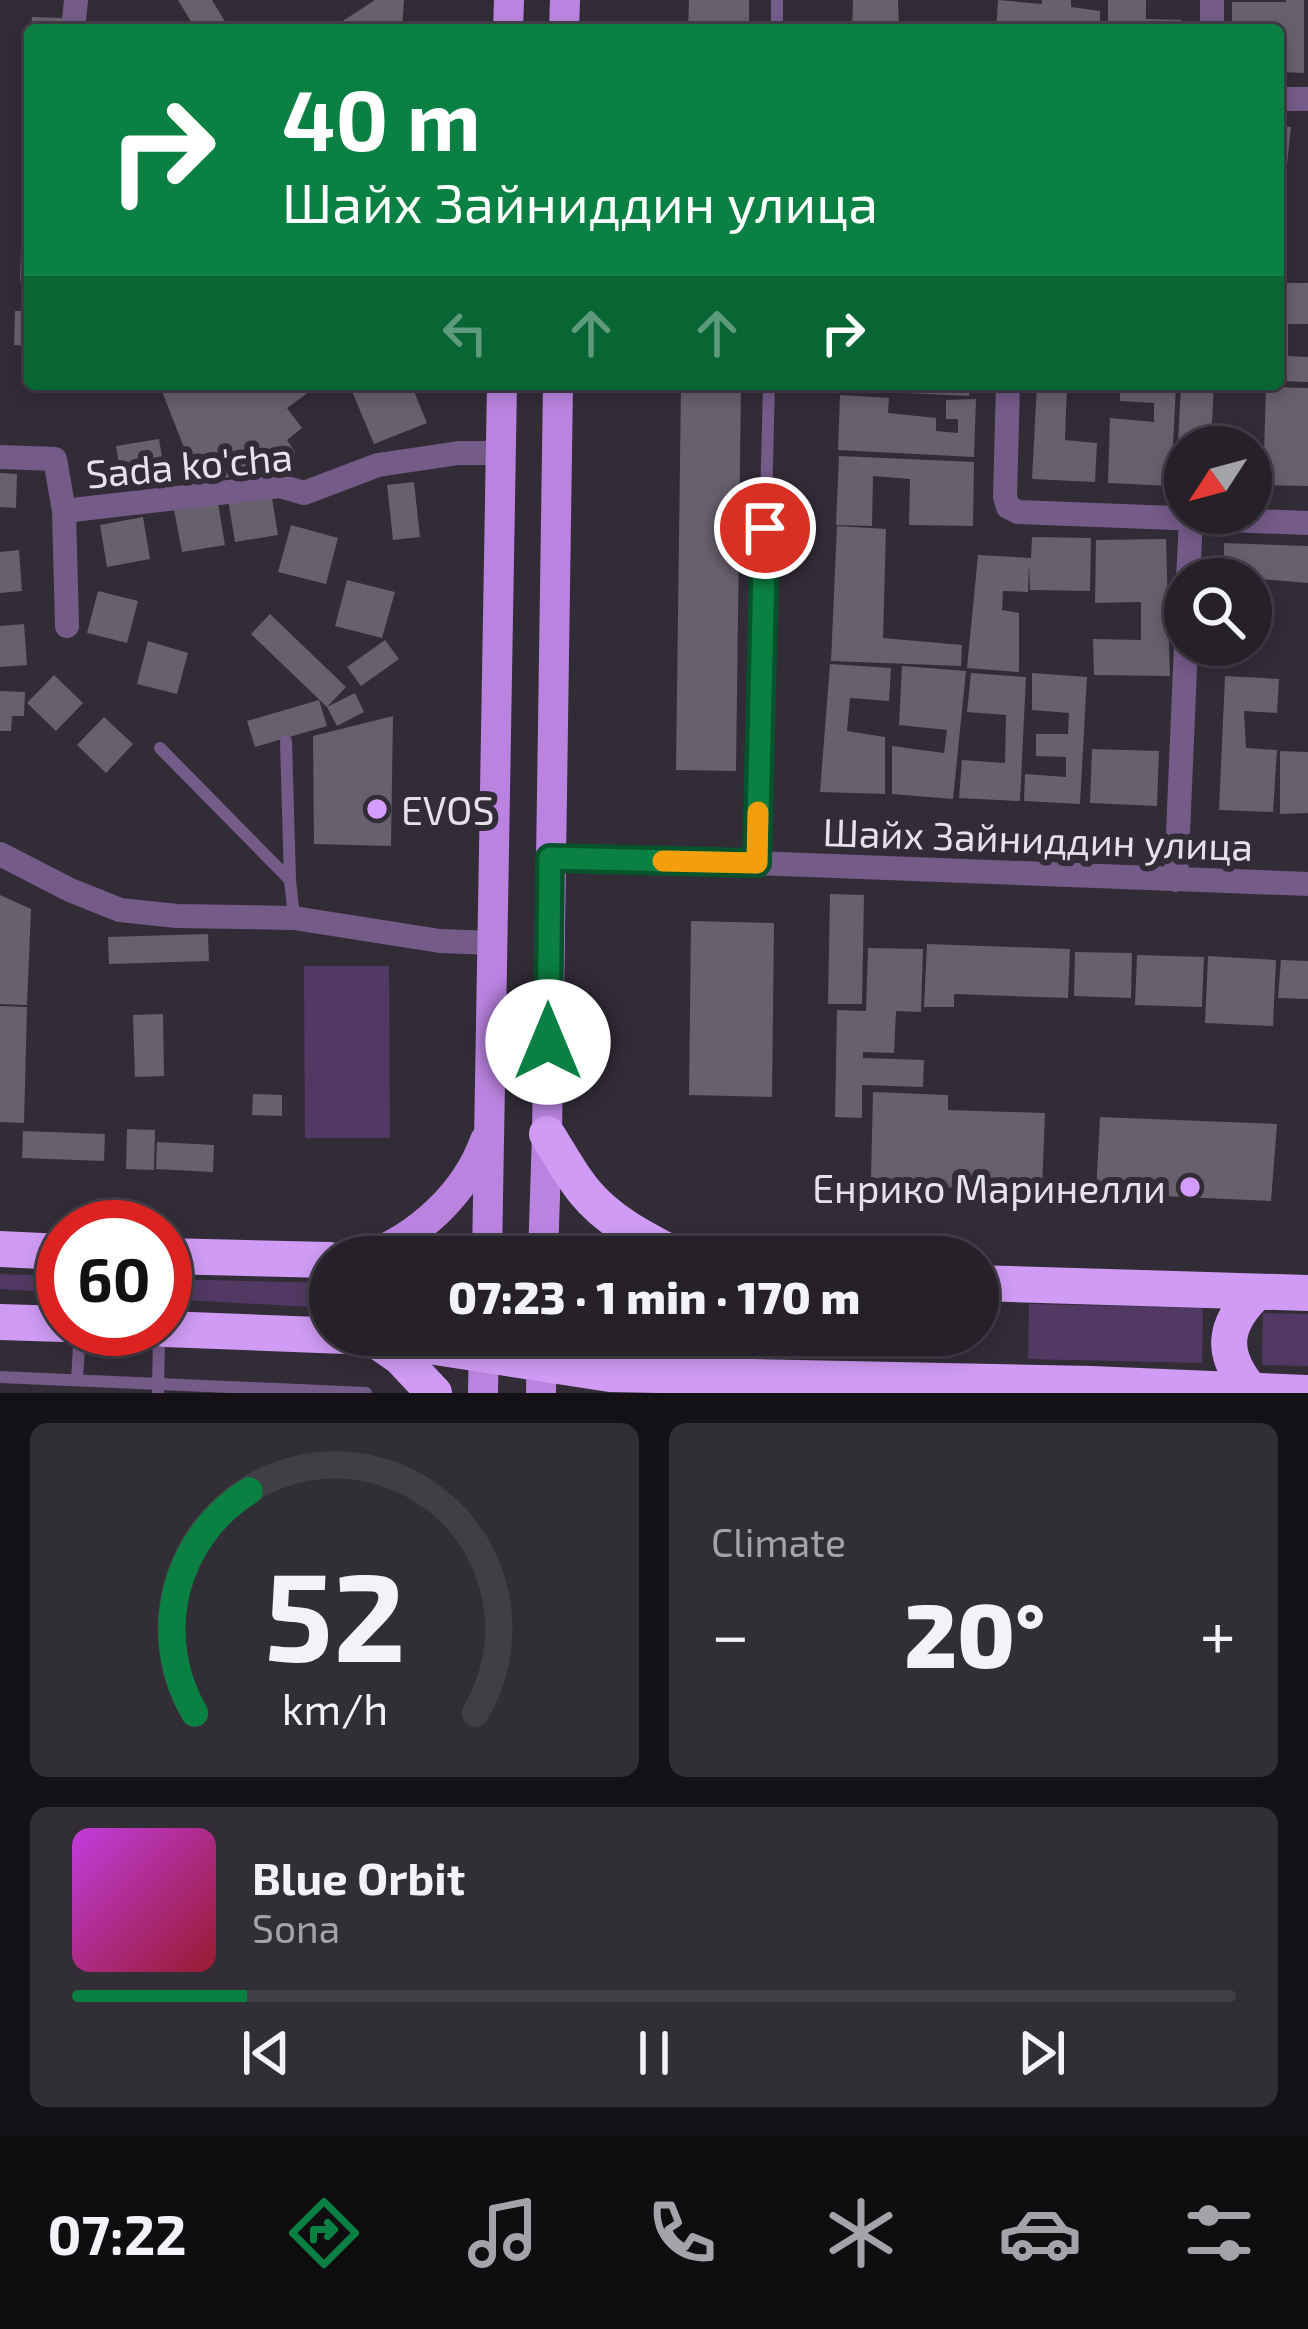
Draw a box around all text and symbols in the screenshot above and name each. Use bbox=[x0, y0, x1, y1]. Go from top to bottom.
text: 40 m bbox=[282, 67, 481, 168]
icon: right bbox=[84, 72, 240, 228]
text: Шайх Зайниддин улица bbox=[282, 169, 878, 234]
icon: left bbox=[432, 300, 498, 366]
icon: ahead bbox=[558, 300, 624, 366]
icon: ahead bbox=[684, 300, 750, 366]
icon: right bbox=[810, 300, 876, 366]
north arrow bbox=[1164, 426, 1272, 534]
map controls bbox=[1164, 426, 1272, 666]
street label: Sada ko'cha bbox=[84, 432, 294, 496]
pin bbox=[714, 477, 816, 579]
icon: arrive bbox=[732, 495, 798, 561]
button: search bbox=[1164, 558, 1272, 666]
place label: EVOS bbox=[401, 786, 494, 833]
marker: EVOS bbox=[364, 796, 390, 822]
street label: Шайх Зайниддин улица bbox=[822, 807, 1254, 870]
position arrow bbox=[485, 979, 611, 1105]
place label: Енрико Маринелли bbox=[812, 1164, 1166, 1211]
marker: Енрико Маринелли bbox=[1177, 1174, 1203, 1200]
speed limit sign: 60 bbox=[36, 1200, 192, 1356]
text: 07:23 · 1 min · 170 m bbox=[448, 1269, 860, 1323]
text: Climate bbox=[711, 1518, 846, 1565]
text: 52 bbox=[264, 1537, 405, 1687]
text: 20° bbox=[904, 1578, 1045, 1686]
text: − bbox=[711, 1593, 750, 1672]
text: + bbox=[1200, 1593, 1236, 1672]
text: km/h bbox=[281, 1682, 388, 1734]
text: Blue Orbit bbox=[252, 1850, 465, 1904]
text: Sona bbox=[252, 1904, 340, 1951]
icon: previous bbox=[233, 2020, 299, 2086]
icon: pause bbox=[621, 2020, 687, 2086]
icon: next bbox=[1009, 2020, 1075, 2086]
icon: directions bbox=[282, 2191, 366, 2275]
icon: music bbox=[461, 2191, 545, 2275]
icon: phone bbox=[640, 2191, 724, 2275]
icon: climate bbox=[819, 2191, 903, 2275]
icon: car bbox=[998, 2191, 1082, 2275]
icon: filters bbox=[1177, 2191, 1261, 2275]
text: 07:22 bbox=[47, 2201, 187, 2266]

